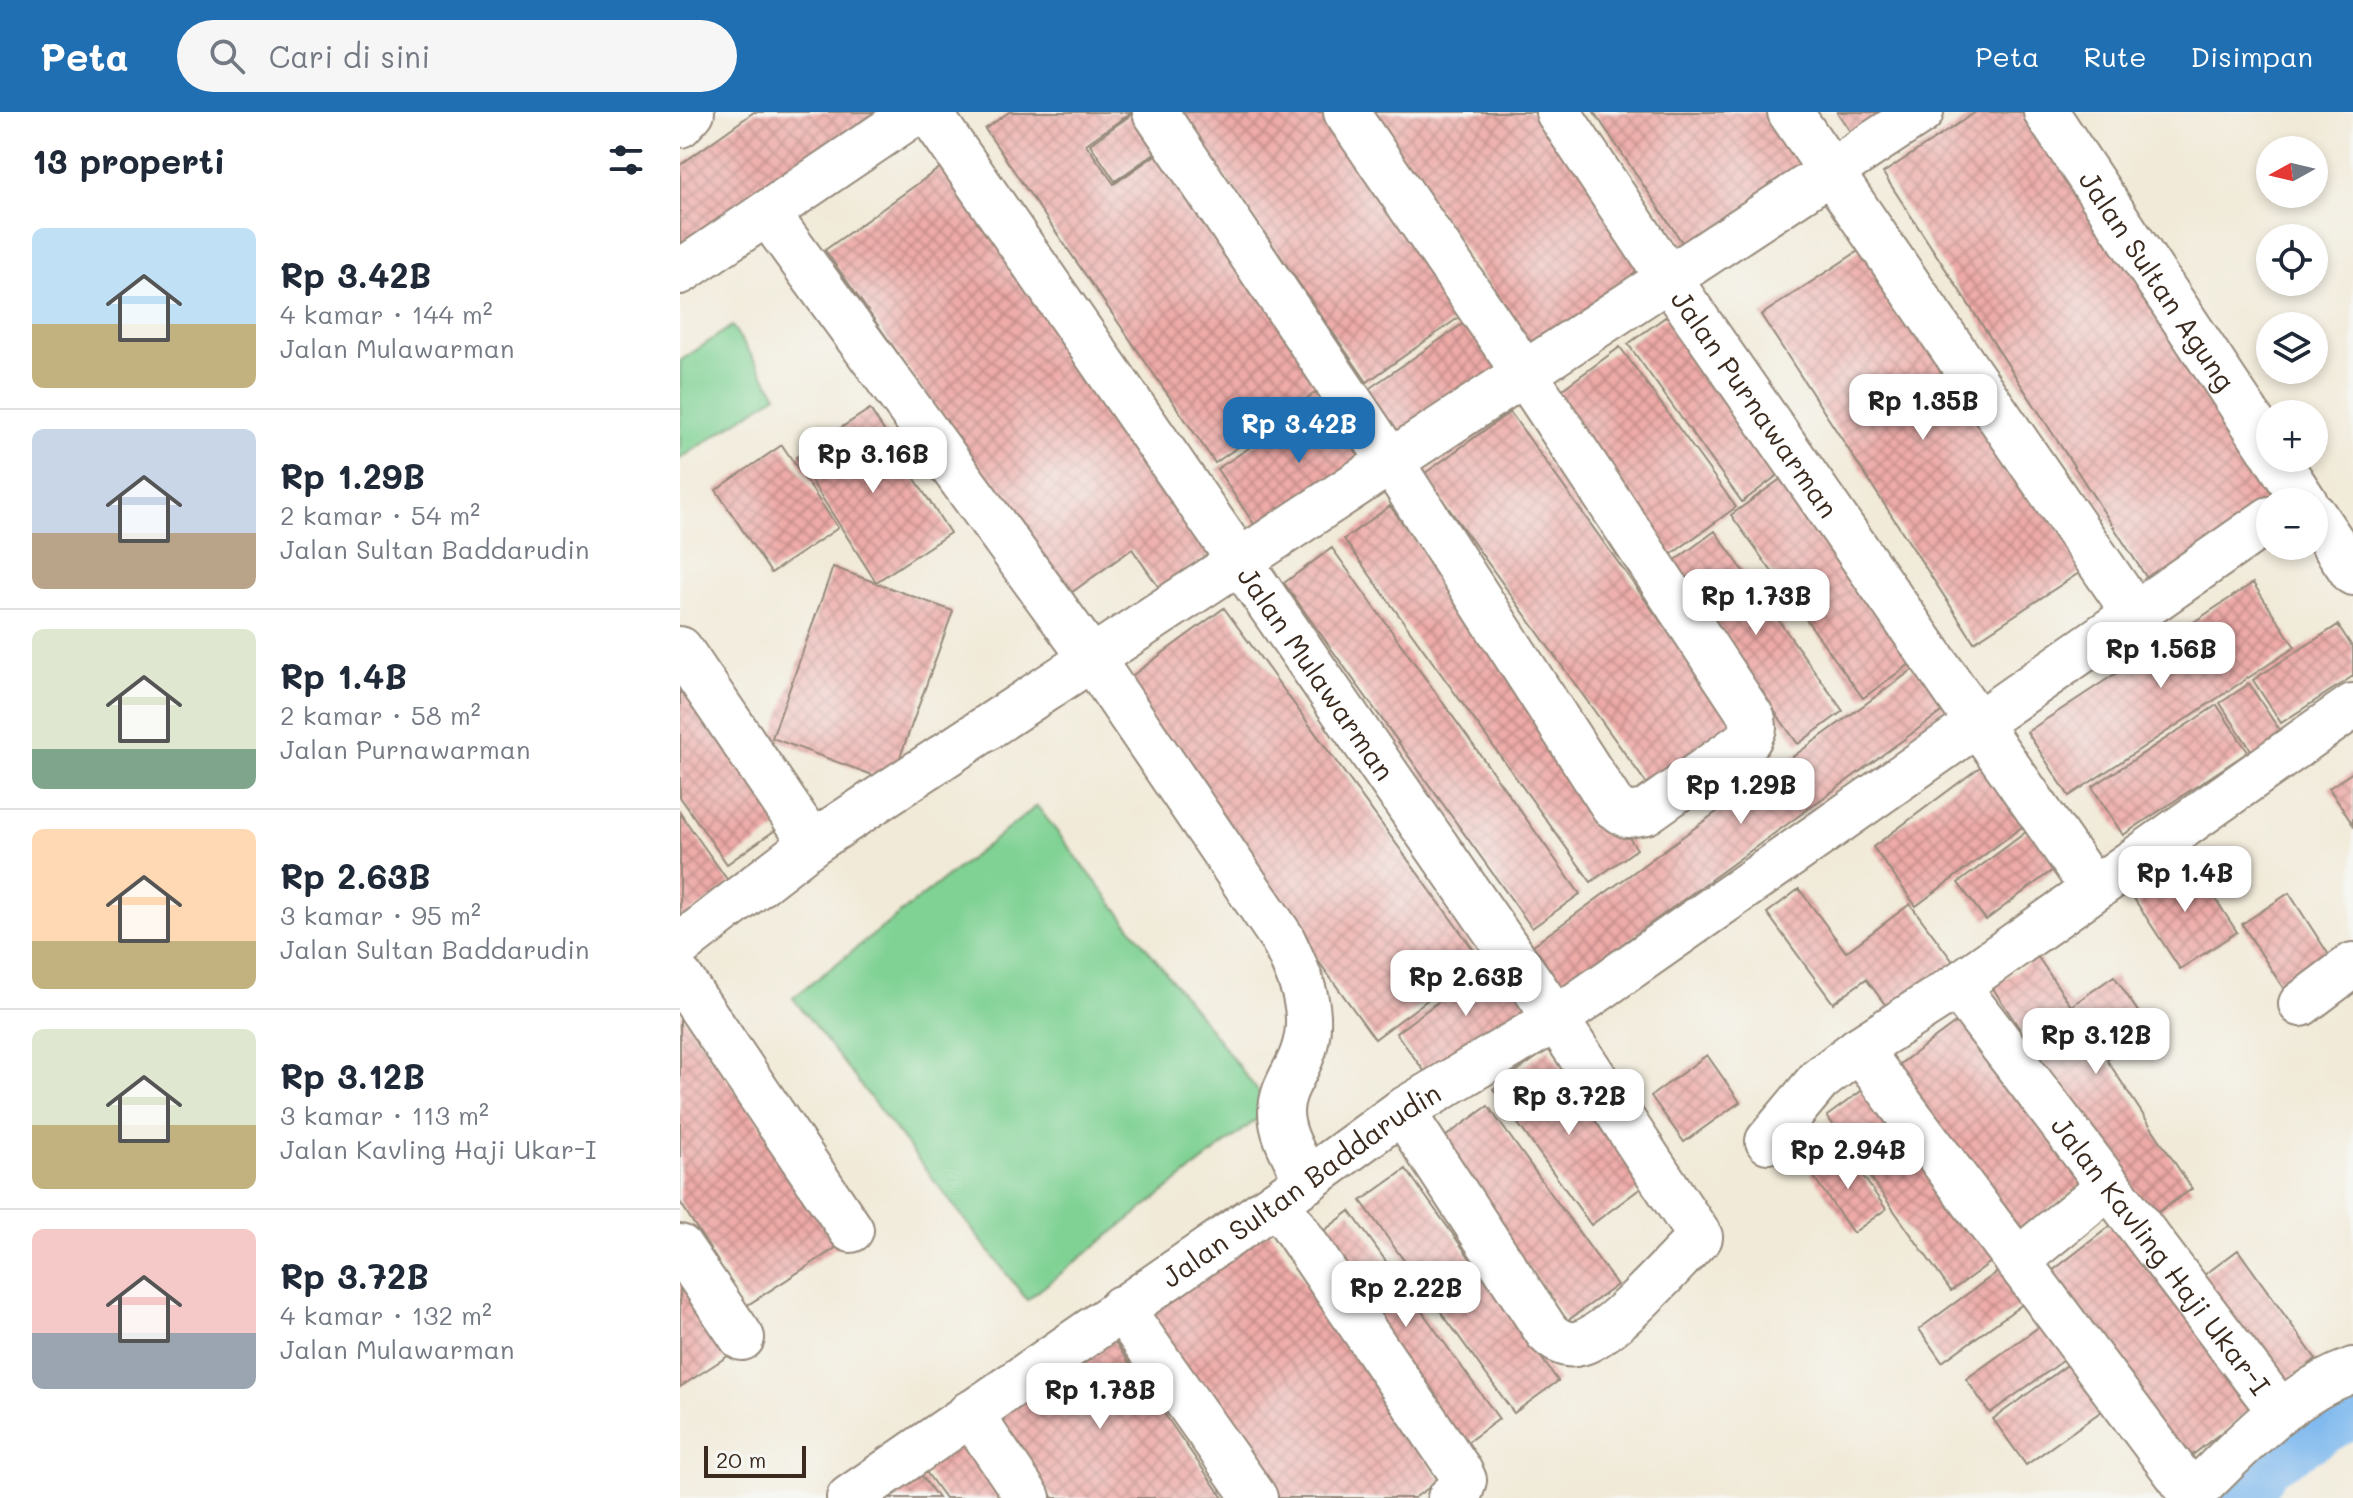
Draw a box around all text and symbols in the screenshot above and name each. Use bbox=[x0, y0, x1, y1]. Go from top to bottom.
search box bbox=[177, 20, 737, 92]
text: Peta bbox=[40, 31, 129, 81]
icon: search bbox=[205, 34, 249, 78]
text: Cari di sini bbox=[269, 36, 430, 76]
text: Peta bbox=[1975, 38, 2040, 74]
text: Rute bbox=[2084, 38, 2146, 74]
text: Disimpan bbox=[2190, 38, 2313, 74]
north arrow bbox=[2256, 136, 2328, 208]
map controls bbox=[2256, 136, 2328, 560]
text: 13 properti bbox=[32, 138, 225, 183]
icon: filters bbox=[604, 138, 648, 182]
street label: Jalan Sultan Agung bbox=[2072, 163, 2244, 397]
button: locate bbox=[2256, 224, 2328, 296]
text: Rp 3.42B bbox=[280, 252, 432, 297]
icon: home bbox=[96, 260, 192, 356]
street label: Jalan Purnawarman bbox=[1664, 282, 1847, 524]
text: 4 kamar · 144 m² bbox=[280, 297, 493, 331]
button: layers bbox=[2256, 312, 2328, 384]
text: Jalan Mulawarman bbox=[280, 331, 514, 365]
pin: Rp 1.35B bbox=[1840, 374, 2006, 442]
text: Rp 1.35B bbox=[1867, 383, 1979, 417]
pin: Rp 3.42B bbox=[1216, 397, 1382, 465]
button: + bbox=[2256, 400, 2328, 472]
text: Rp 3.42B bbox=[1241, 406, 1357, 440]
pin: Rp 3.16B bbox=[790, 427, 956, 495]
text: Rp 3.16B bbox=[817, 436, 929, 470]
text: Rp 1.29B bbox=[280, 453, 425, 498]
icon: home bbox=[96, 461, 192, 557]
button: − bbox=[2256, 488, 2328, 560]
text: 2 kamar · 54 m² bbox=[280, 498, 480, 532]
text: Jalan Sultan Baddarudin bbox=[280, 532, 589, 566]
street label: Jalan Mulawarman bbox=[1230, 559, 1403, 787]
pin: Rp 1.73B bbox=[1673, 569, 1839, 637]
text: Rp 1.73B bbox=[1701, 578, 1811, 612]
pin: Rp 1.56B bbox=[2078, 622, 2244, 690]
text: Rp 1.56B bbox=[2105, 631, 2217, 665]
text: Rp 1.4B bbox=[280, 653, 407, 698]
icon: home bbox=[96, 661, 192, 757]
text: 2 kamar · 58 m² bbox=[280, 698, 481, 732]
text: Jalan Purnawarman bbox=[280, 732, 530, 766]
pin: Rp 1.29B bbox=[1658, 758, 1824, 826]
text: Rp 1.29B bbox=[1686, 767, 1796, 801]
pin: Rp 1.4B bbox=[2111, 846, 2259, 914]
text: Rp 2.63B bbox=[280, 853, 431, 898]
text: Rp 1.4B bbox=[2136, 855, 2234, 889]
icon: home bbox=[96, 861, 192, 957]
text: 3 kamar · 95 m² bbox=[280, 898, 481, 932]
text: Jalan Sultan Baddarudin bbox=[280, 932, 589, 966]
pin: Rp 2.63B bbox=[1383, 950, 1549, 1018]
text: Rp 2.63B bbox=[1408, 959, 1524, 993]
pin: Rp 3.12B bbox=[2013, 1008, 2179, 1076]
text: Rp 3.12B bbox=[2041, 1017, 2151, 1051]
text: Rp 3.12B bbox=[280, 1053, 425, 1098]
icon: home bbox=[96, 1061, 192, 1157]
pin: Rp 3.72B bbox=[1486, 1069, 1652, 1137]
street label: Jalan Sultan Baddarudin bbox=[1154, 1074, 1447, 1295]
text: Rp 3.72B bbox=[1512, 1078, 1626, 1112]
text: 3 kamar · 113 m² bbox=[280, 1098, 489, 1132]
street label: Jalan Kavling Haji Ukar-I bbox=[2044, 1109, 2279, 1402]
pin: Rp 2.94B bbox=[1765, 1123, 1931, 1191]
text: Jalan Kavling Haji Ukar-I bbox=[280, 1132, 596, 1166]
text: Rp 2.94B bbox=[1790, 1132, 1906, 1166]
text: Rp 3.72B bbox=[280, 1253, 429, 1298]
icon: home bbox=[96, 1261, 192, 1357]
pin: Rp 2.22B bbox=[1323, 1261, 1489, 1329]
text: Rp 2.22B bbox=[1350, 1270, 1462, 1304]
text: 4 kamar · 132 m² bbox=[280, 1298, 492, 1332]
text: Jalan Mulawarman bbox=[280, 1332, 514, 1366]
pin: Rp 1.78B bbox=[1017, 1363, 1183, 1431]
text: Rp 1.78B bbox=[1044, 1372, 1156, 1406]
scale bar bbox=[704, 1442, 806, 1478]
text: 20 m bbox=[716, 1445, 766, 1474]

